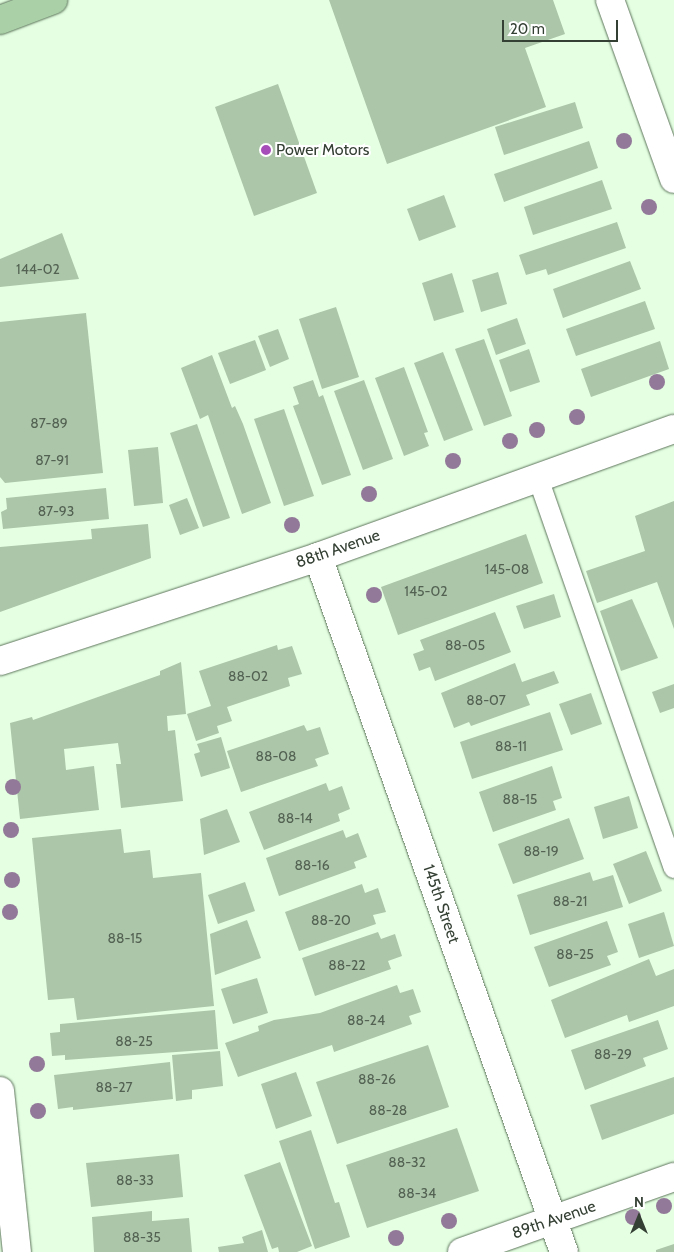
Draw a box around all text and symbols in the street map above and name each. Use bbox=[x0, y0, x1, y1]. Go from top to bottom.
scale bar bbox=[504, 10, 620, 42]
text: 20 m bbox=[510, 20, 545, 38]
place label: Power Motors bbox=[276, 140, 369, 160]
marker: Power Motors bbox=[260, 144, 272, 156]
house number: 144-02 bbox=[16, 261, 60, 277]
house number: 87-89 bbox=[30, 415, 68, 431]
house number: 87-91 bbox=[35, 452, 69, 468]
house number: 87-93 bbox=[38, 503, 74, 519]
street label: 88th Avenue bbox=[293, 526, 383, 572]
house number: 145-08 bbox=[485, 561, 529, 577]
house number: 145-02 bbox=[404, 583, 448, 599]
house number: 88-05 bbox=[445, 637, 485, 653]
house number: 88-02 bbox=[228, 668, 268, 684]
house number: 88-07 bbox=[466, 692, 506, 708]
house number: 88-11 bbox=[495, 738, 527, 754]
house number: 88-08 bbox=[255, 748, 297, 764]
house number: 88-15 bbox=[503, 791, 537, 807]
house number: 88-14 bbox=[277, 810, 313, 826]
house number: 88-19 bbox=[523, 843, 559, 859]
house number: 88-16 bbox=[294, 857, 330, 873]
street label: 145th Street bbox=[419, 862, 463, 946]
house number: 88-21 bbox=[553, 893, 587, 909]
house number: 88-20 bbox=[311, 912, 351, 928]
house number: 88-15 bbox=[108, 930, 142, 946]
house number: 88-25 bbox=[556, 946, 594, 962]
house number: 88-22 bbox=[328, 957, 366, 973]
house number: 88-24 bbox=[347, 1012, 385, 1028]
house number: 88-25 bbox=[115, 1033, 153, 1049]
house number: 88-29 bbox=[594, 1046, 632, 1062]
house number: 88-26 bbox=[358, 1071, 396, 1087]
house number: 88-27 bbox=[95, 1079, 133, 1095]
house number: 88-28 bbox=[369, 1102, 407, 1118]
house number: 88-32 bbox=[388, 1154, 426, 1170]
house number: 88-33 bbox=[116, 1172, 154, 1188]
house number: 88-34 bbox=[398, 1185, 436, 1201]
north arrow bbox=[614, 1192, 664, 1242]
text: N bbox=[634, 1193, 644, 1211]
street label: 89th Avenue bbox=[510, 1197, 598, 1243]
house number: 88-35 bbox=[123, 1229, 161, 1245]

